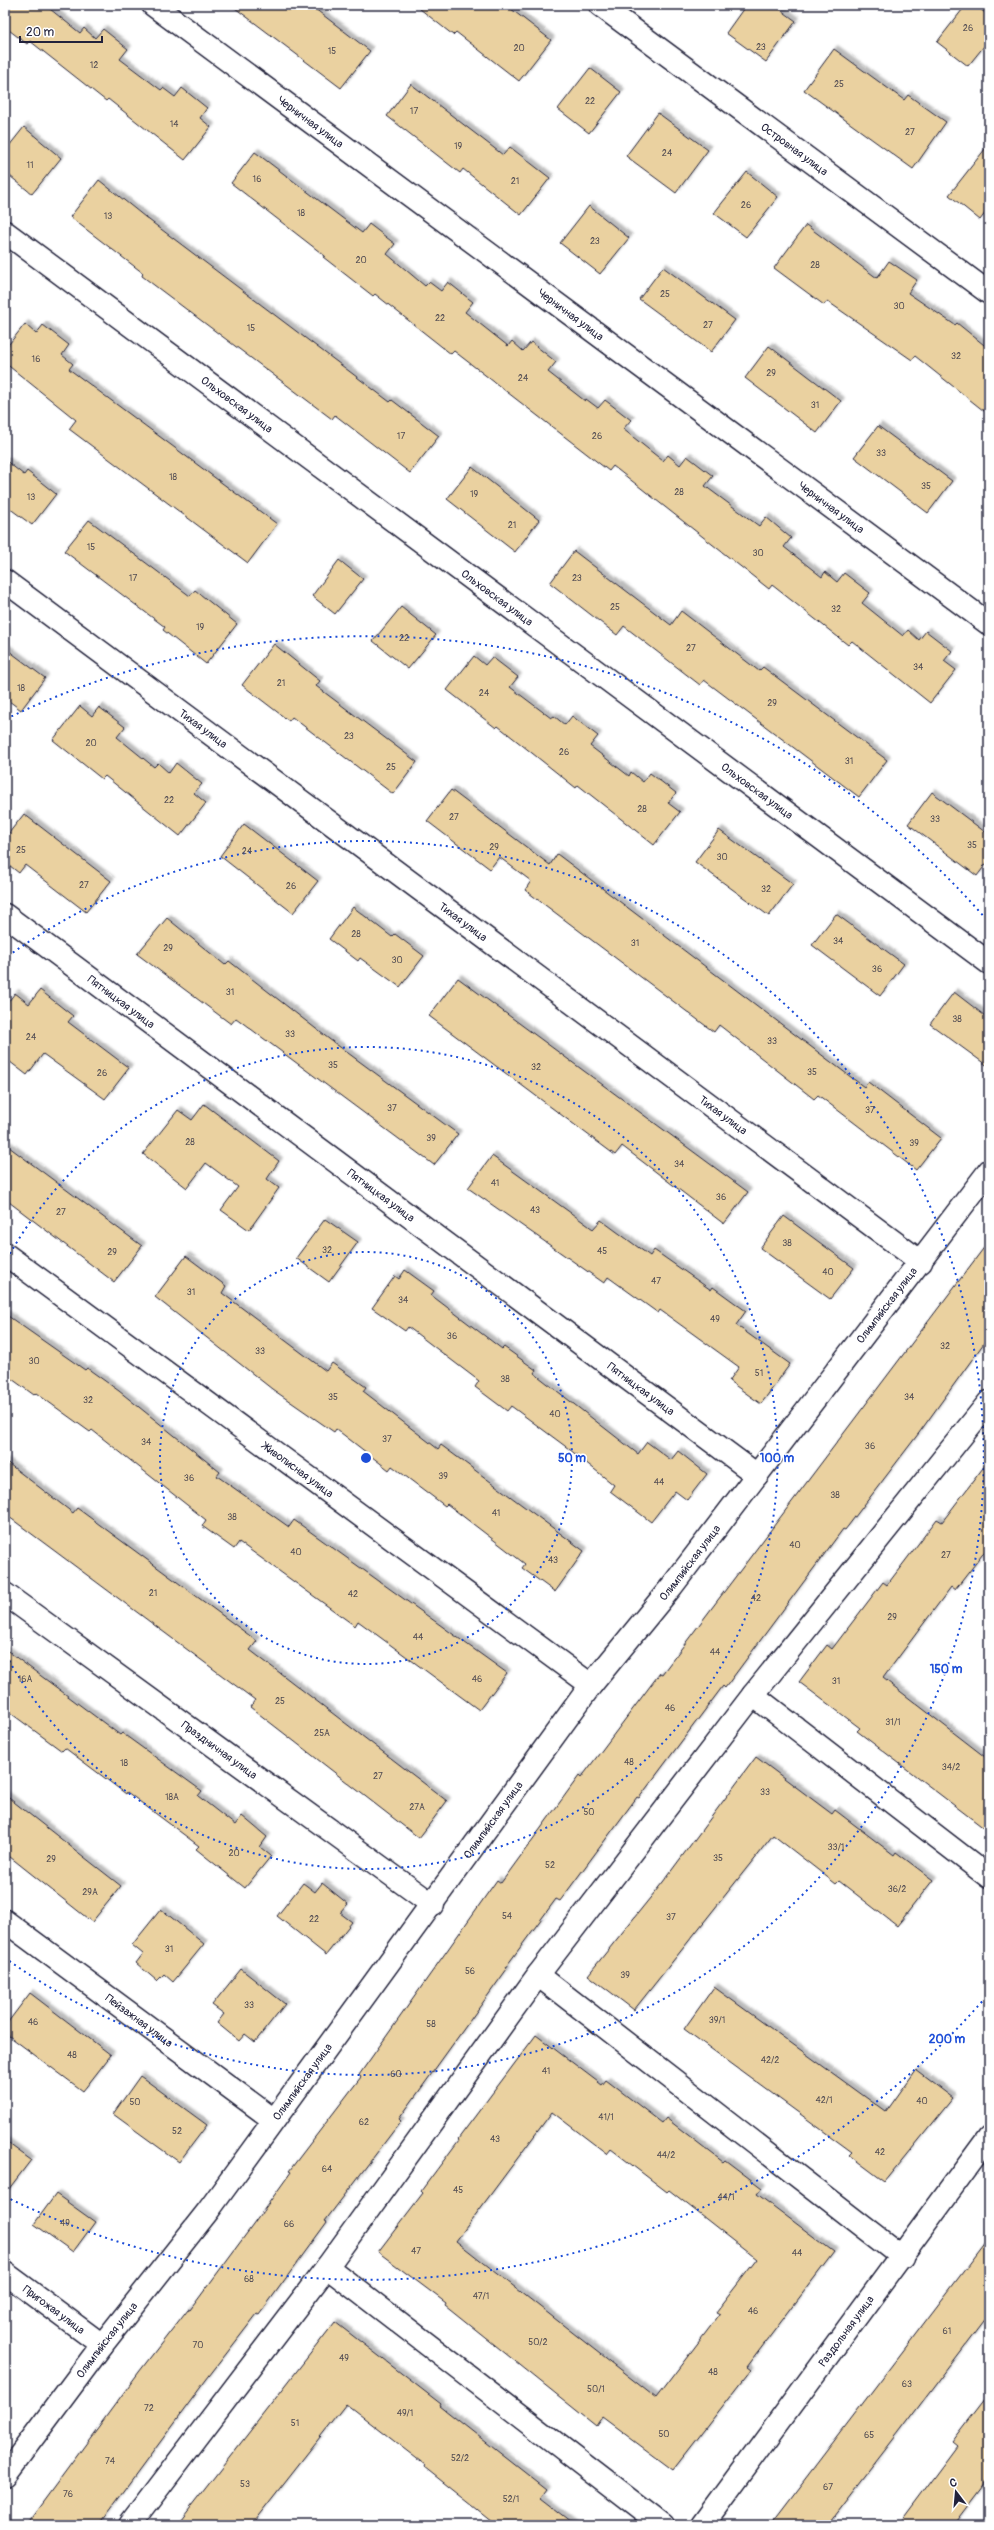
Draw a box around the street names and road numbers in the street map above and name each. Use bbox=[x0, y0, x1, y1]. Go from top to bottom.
street label: Черничная улица bbox=[275, 93, 346, 151]
street label: Островная улица bbox=[758, 120, 830, 178]
street label: Черничная улица bbox=[535, 286, 606, 344]
street label: Ольховская улица bbox=[198, 374, 275, 436]
street label: Черничная улица bbox=[795, 479, 867, 536]
street label: Ольховская улица bbox=[458, 567, 535, 629]
street label: Тихая улица bbox=[176, 707, 230, 751]
street label: Ольховская улица bbox=[718, 760, 795, 822]
street label: Тихая улица bbox=[436, 900, 490, 944]
street label: Пятницкая улица bbox=[85, 973, 157, 1031]
street label: Тихая улица bbox=[696, 1093, 750, 1137]
street label: Пятницкая улица bbox=[345, 1166, 417, 1225]
street label: Олимпийская улица bbox=[854, 1265, 920, 1346]
street label: Пятницкая улица bbox=[605, 1360, 677, 1418]
street label: Живописная улица bbox=[258, 1439, 336, 1500]
street label: Олимпийская улица bbox=[657, 1522, 723, 1603]
street label: Праздничная улица bbox=[179, 1718, 259, 1782]
street label: Олимпийская улица bbox=[461, 1779, 526, 1861]
street label: Пейзажная улица bbox=[103, 1992, 175, 2050]
street label: Олимпийская улица bbox=[270, 2041, 335, 2123]
street label: Пригожая улица bbox=[20, 2283, 87, 2337]
street label: Раздольная улица bbox=[816, 2293, 877, 2369]
street label: Олимпийская улица bbox=[74, 2300, 140, 2381]

